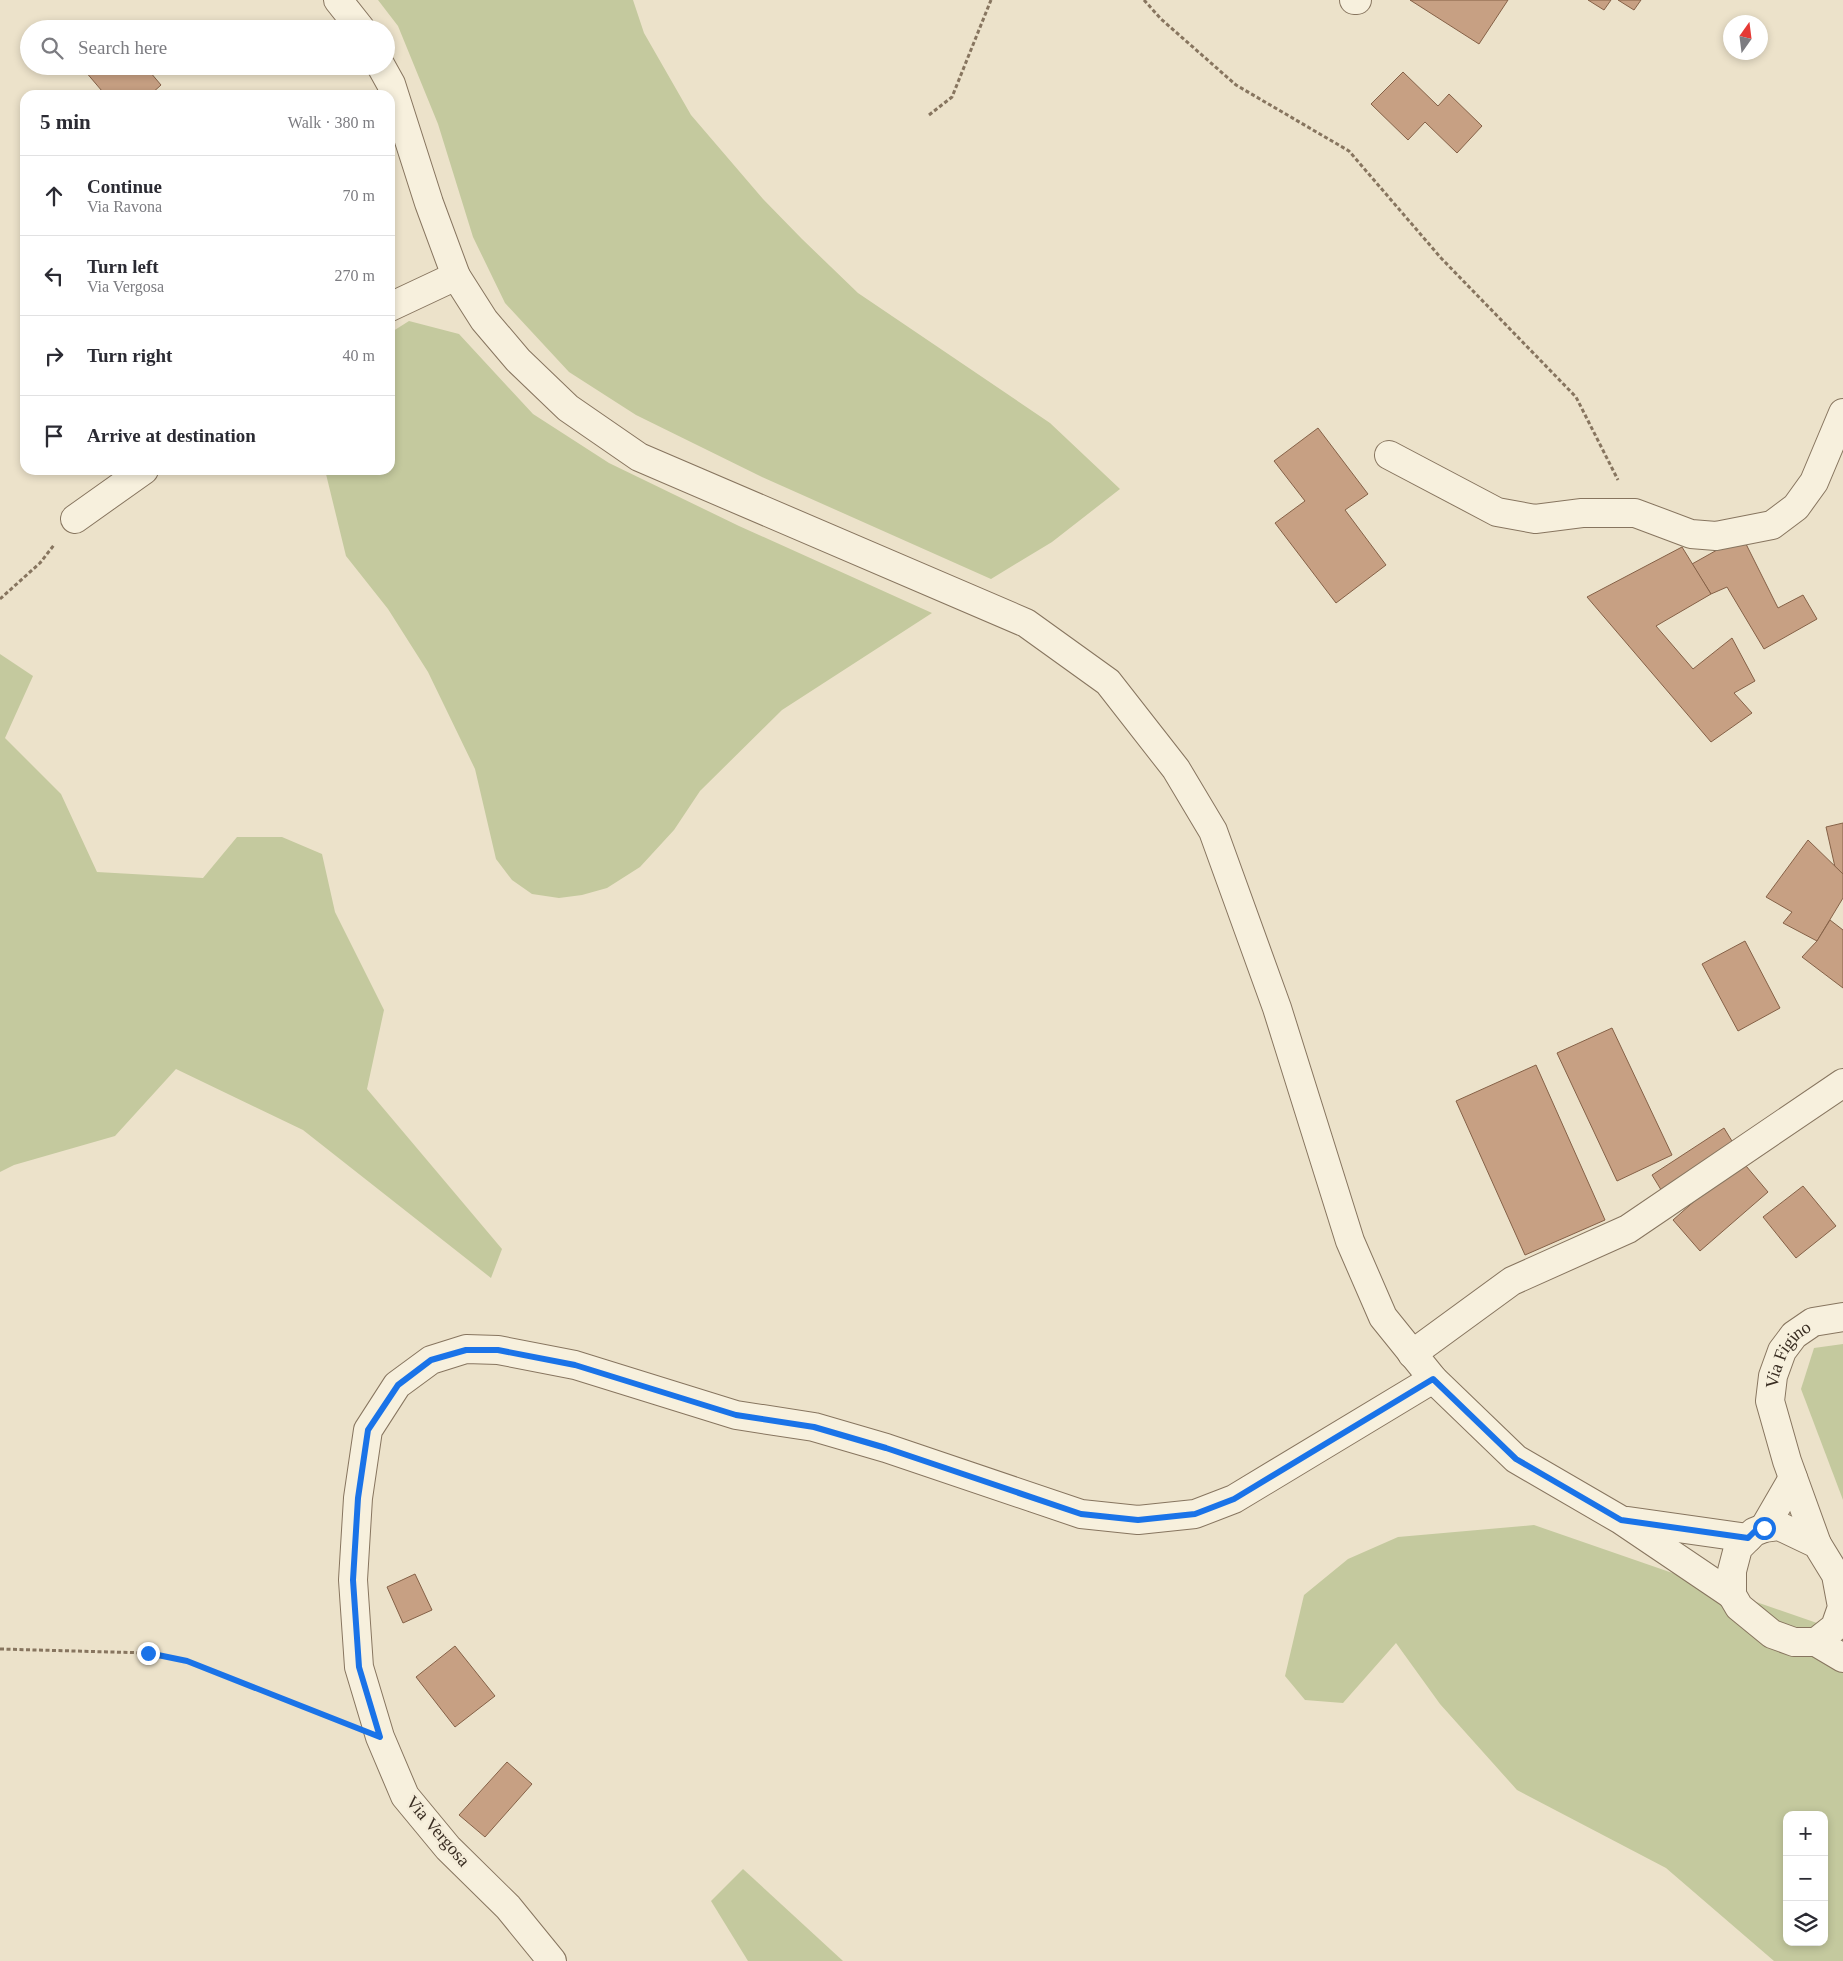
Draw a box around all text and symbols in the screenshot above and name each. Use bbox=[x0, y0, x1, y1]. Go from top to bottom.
north arrow bbox=[1723, 15, 1768, 60]
search box bbox=[20, 20, 395, 75]
icon: search bbox=[38, 34, 66, 62]
text: Search here bbox=[78, 37, 167, 58]
text: 5 min bbox=[40, 110, 91, 134]
text: Walk · 380 m bbox=[288, 114, 375, 131]
text: Continue bbox=[87, 176, 162, 197]
icon: ahead bbox=[40, 182, 68, 210]
text: 70 m bbox=[343, 187, 375, 204]
text: Via Ravona bbox=[87, 198, 162, 215]
text: Turn left bbox=[87, 256, 159, 277]
icon: left bbox=[40, 262, 68, 290]
text: 270 m bbox=[335, 267, 375, 284]
text: Via Vergosa bbox=[87, 278, 164, 295]
icon: right bbox=[40, 342, 68, 370]
text: Turn right bbox=[87, 345, 172, 366]
text: 40 m bbox=[343, 347, 375, 364]
icon: arrive bbox=[40, 422, 68, 450]
text: Arrive at destination bbox=[87, 425, 256, 446]
street label: Via Figino bbox=[1762, 1317, 1814, 1389]
route start bbox=[1753, 1517, 1776, 1540]
route end bbox=[137, 1642, 160, 1665]
street label: Via Vergosa bbox=[402, 1792, 474, 1870]
map controls bbox=[1783, 1811, 1828, 1946]
button: + bbox=[1783, 1811, 1828, 1856]
button: − bbox=[1783, 1856, 1828, 1901]
button: layers bbox=[1783, 1901, 1828, 1946]

